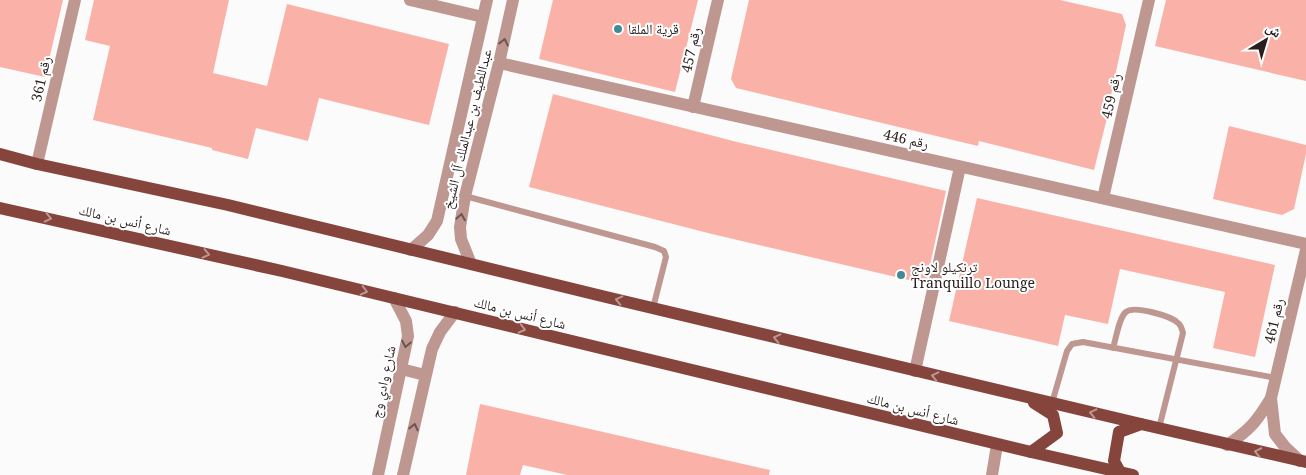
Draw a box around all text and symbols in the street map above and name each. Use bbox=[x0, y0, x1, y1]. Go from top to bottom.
north arrow bbox=[1241, 15, 1291, 65]
text: ش bbox=[1263, 17, 1286, 42]
place label: قرية الملقا bbox=[628, 19, 679, 38]
marker: قرية الملقا bbox=[612, 23, 624, 35]
street label: رقم 457 bbox=[676, 25, 706, 75]
one-way arrow bbox=[498, 38, 509, 47]
street label: عبداللطيف بن عبدالملك آل الشيخ bbox=[437, 47, 497, 211]
street label: رقم 361 bbox=[26, 54, 56, 104]
street label: رقم 459 bbox=[1096, 71, 1126, 121]
street label: رقم 446 bbox=[881, 124, 931, 154]
street label: شارع أنس بن مالك bbox=[77, 200, 173, 240]
one-way arrow bbox=[43, 212, 52, 223]
one-way arrow bbox=[456, 213, 466, 221]
one-way arrow bbox=[202, 248, 211, 259]
place label: ترنكيلو لاونج Tranquillo Lounge bbox=[911, 257, 1035, 292]
marker: ترنكيلو لاونج Tranquillo Lounge bbox=[895, 269, 907, 281]
one-way arrow bbox=[360, 285, 369, 296]
street label: شارع أنس بن مالك bbox=[472, 292, 568, 334]
one-way arrow bbox=[614, 295, 623, 306]
street label: رقم 461 bbox=[1259, 296, 1289, 346]
one-way arrow bbox=[518, 323, 527, 334]
one-way arrow bbox=[772, 333, 781, 344]
one-way arrow bbox=[401, 339, 412, 348]
street label: شارع وادي وج bbox=[366, 344, 402, 420]
one-way arrow bbox=[930, 371, 939, 382]
street label: شارع أنس بن مالك bbox=[865, 388, 961, 430]
one-way arrow bbox=[1089, 408, 1098, 419]
one-way arrow bbox=[408, 423, 418, 432]
one-way arrow bbox=[1254, 447, 1263, 458]

